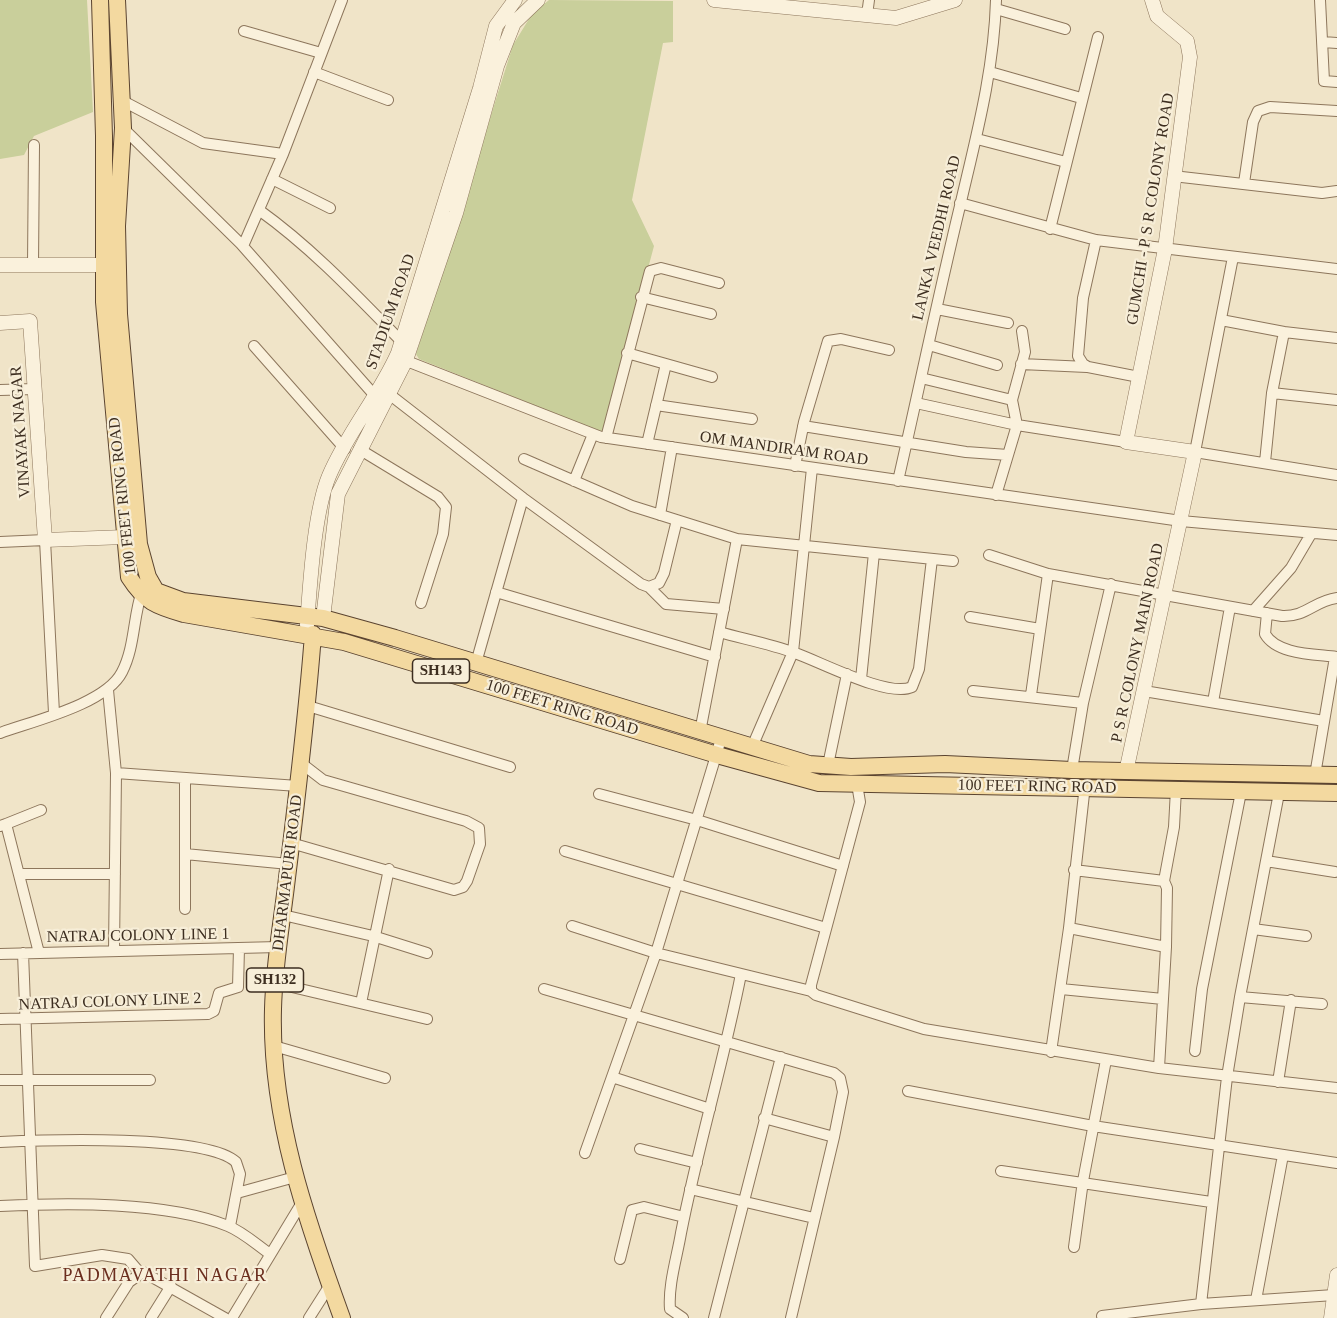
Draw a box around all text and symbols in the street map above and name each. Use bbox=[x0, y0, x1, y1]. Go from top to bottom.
street label: GUMCHI - P S R COLONY ROAD bbox=[1123, 92, 1179, 326]
street label: LANKA VEEDHI ROAD bbox=[909, 154, 965, 322]
street label: STADIUM ROAD bbox=[362, 252, 420, 372]
street label: VINAYAK NAGAR bbox=[7, 365, 35, 499]
street label: 100 FEET RING ROAD bbox=[105, 416, 141, 576]
street label: OM MANDIRAM ROAD bbox=[699, 428, 869, 470]
street label: P S R COLONY MAIN ROAD bbox=[1107, 542, 1169, 744]
road number: SH143 bbox=[412, 659, 470, 683]
street label: 100 FEET RING ROAD bbox=[483, 676, 641, 740]
street label: 100 FEET RING ROAD bbox=[958, 776, 1116, 798]
street label: DHARMAPURI ROAD bbox=[269, 794, 307, 952]
street label: NATRAJ COLONY LINE 1 bbox=[47, 925, 229, 947]
road number: SH132 bbox=[246, 968, 304, 992]
street label: NATRAJ COLONY LINE 2 bbox=[18, 989, 202, 1015]
district label: PADMAVATHI NAGAR bbox=[62, 1265, 268, 1287]

